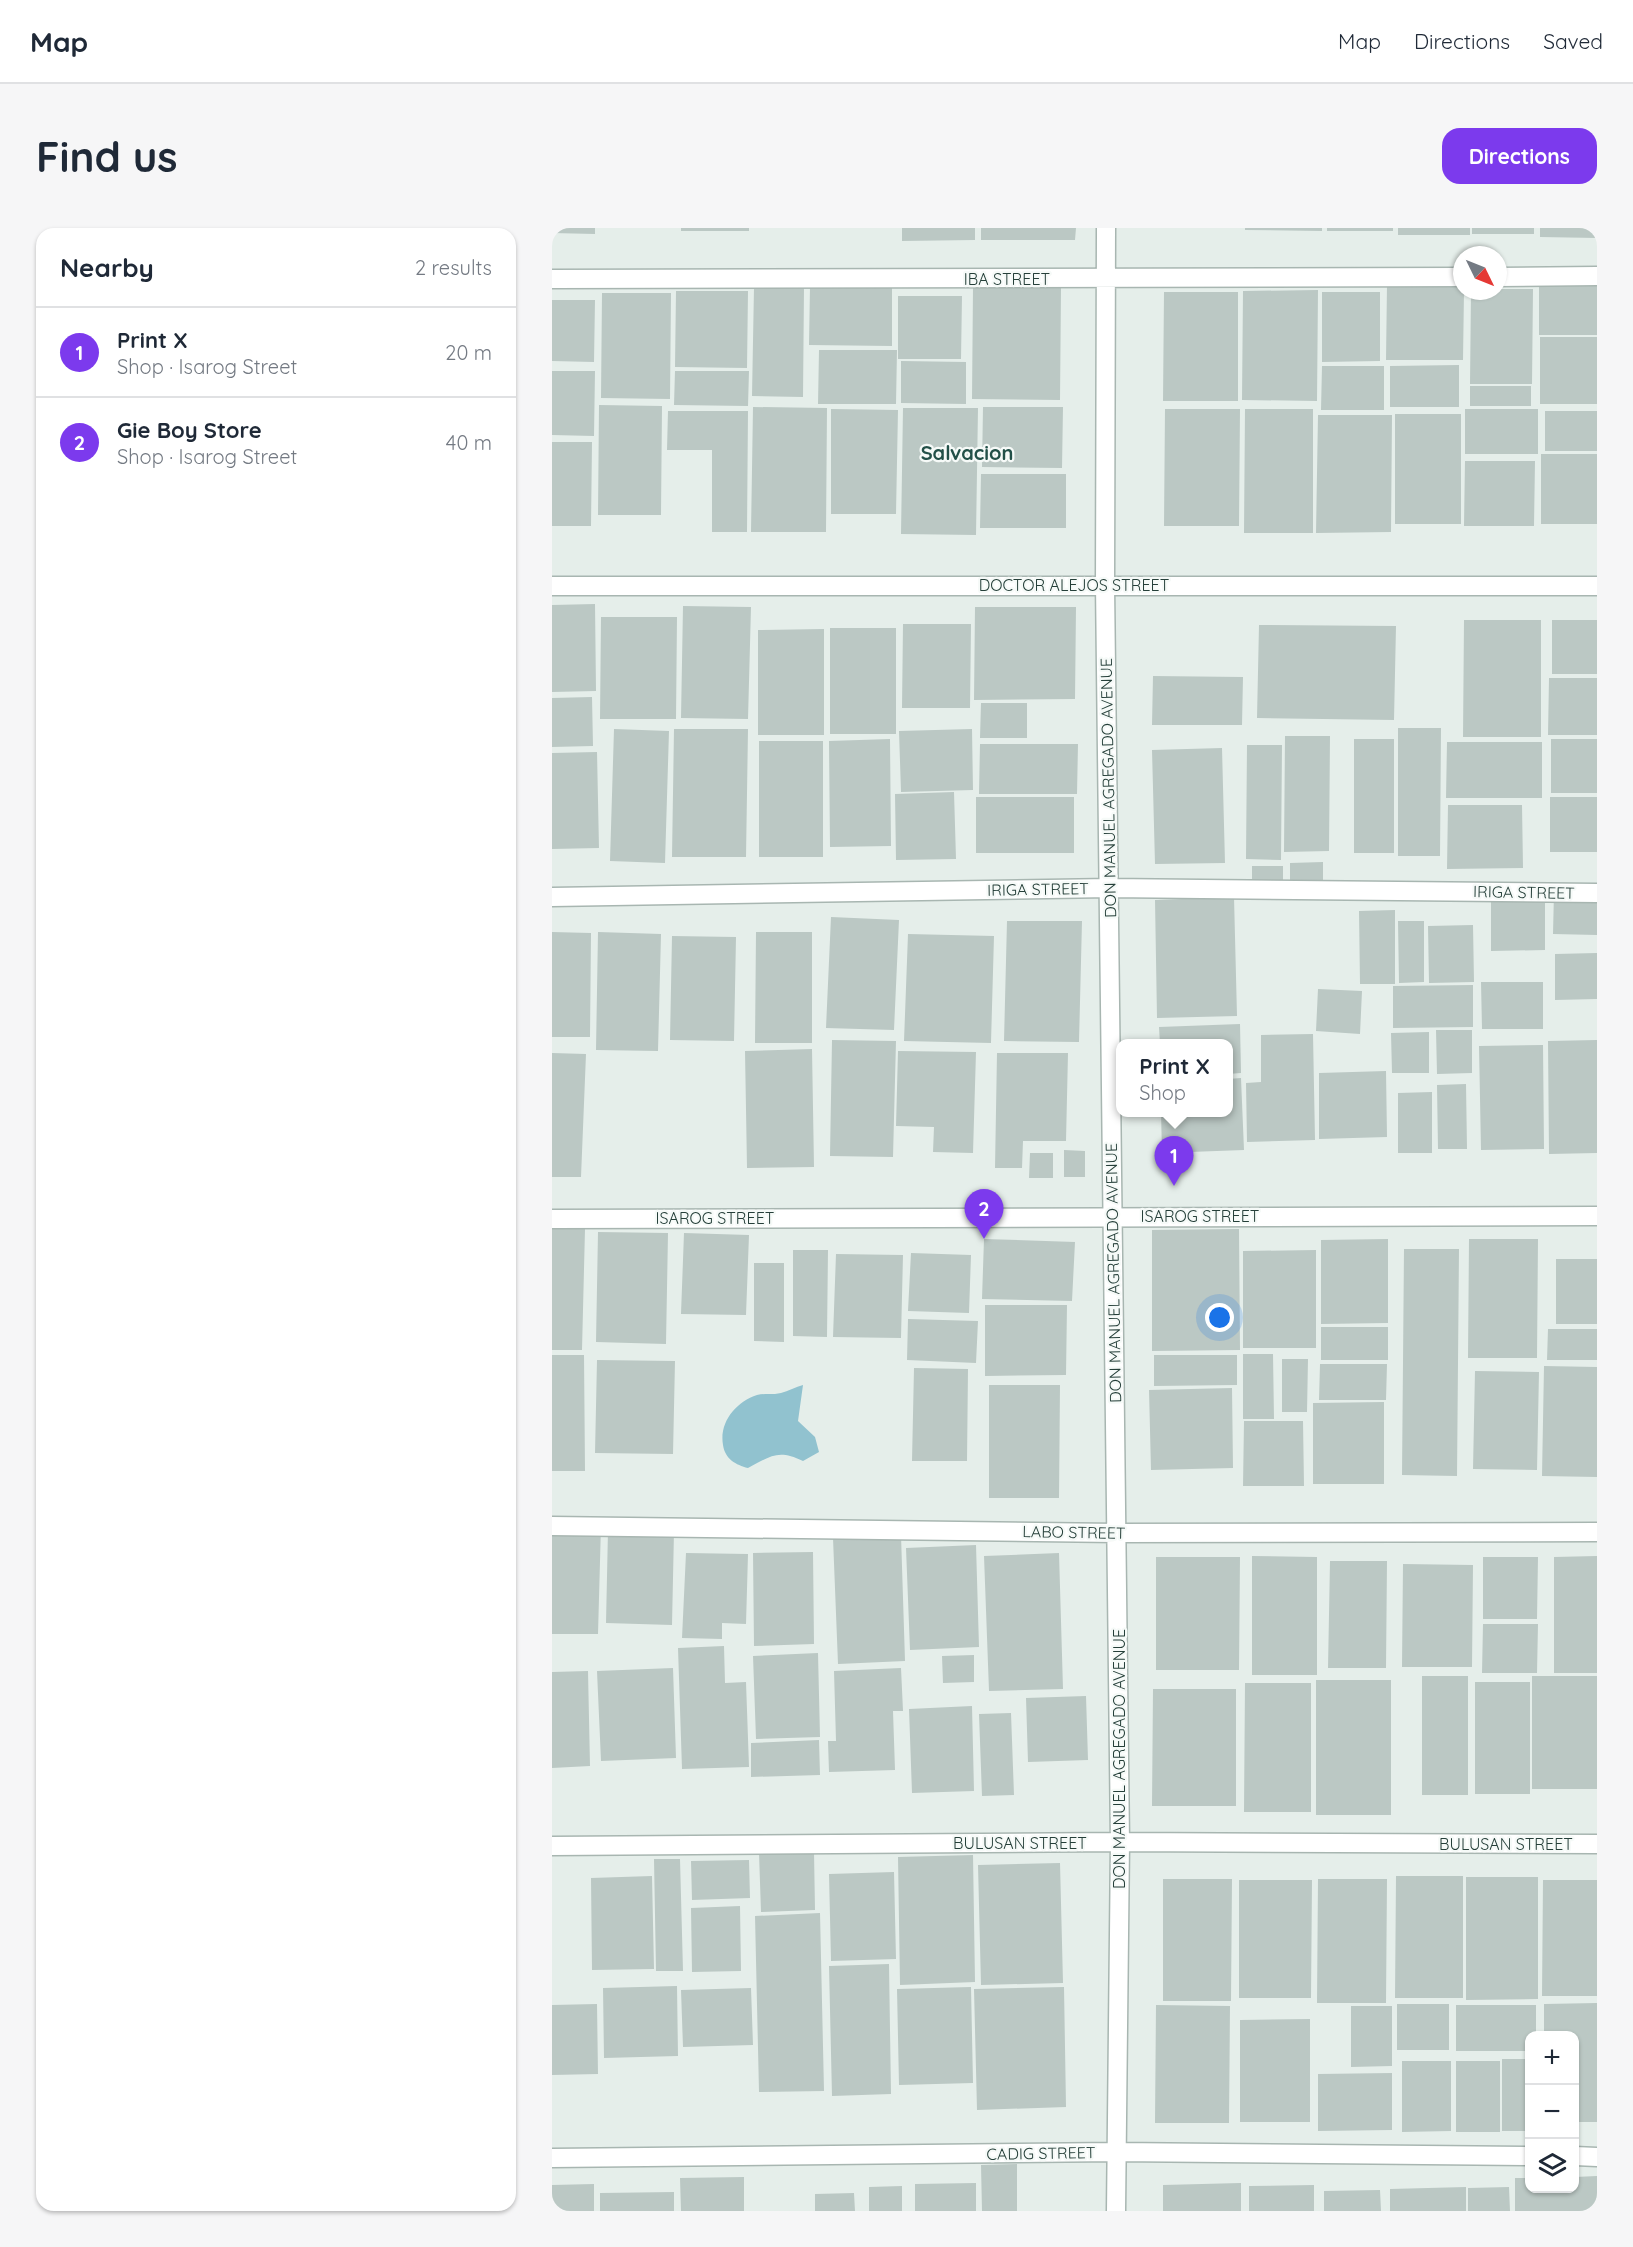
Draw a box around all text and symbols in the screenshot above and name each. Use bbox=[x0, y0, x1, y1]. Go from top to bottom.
text: Map bbox=[30, 24, 88, 59]
text: Map bbox=[1338, 28, 1381, 54]
text: Directions bbox=[1414, 28, 1510, 54]
text: Saved bbox=[1543, 28, 1603, 54]
button: Directions bbox=[1442, 128, 1597, 184]
text: Find us bbox=[36, 130, 178, 183]
north arrow bbox=[1453, 246, 1507, 300]
text: Nearby bbox=[60, 251, 154, 284]
text: 2 results bbox=[415, 255, 492, 280]
street label: IBA STREET bbox=[964, 269, 1051, 289]
text: Print X bbox=[117, 326, 188, 354]
text: 1 bbox=[76, 340, 83, 365]
text: 20 m bbox=[445, 340, 492, 365]
text: Shop · Isarog Street bbox=[117, 354, 297, 379]
text: Gie Boy Store bbox=[117, 416, 262, 444]
text: 2 bbox=[74, 430, 85, 455]
text: 40 m bbox=[446, 430, 492, 455]
district label: Salvacion bbox=[921, 440, 1013, 465]
text: Shop · Isarog Street bbox=[117, 444, 297, 469]
street label: DOCTOR ALEJOS STREET bbox=[979, 575, 1170, 595]
street label: DON MANUEL AGREGADO AVENUE bbox=[1096, 658, 1120, 918]
street label: IRIGA STREET bbox=[987, 878, 1089, 900]
street label: IRIGA STREET bbox=[1473, 881, 1575, 903]
popup bbox=[1116, 1039, 1233, 1117]
text: Print X bbox=[1139, 1052, 1210, 1080]
text: Shop bbox=[1139, 1080, 1186, 1105]
pin: 1 bbox=[1154, 1136, 1194, 1186]
street label: DON MANUEL AGREGADO AVENUE bbox=[1101, 1143, 1125, 1403]
pin: 2 bbox=[964, 1190, 1004, 1239]
street label: ISAROG STREET bbox=[1141, 1206, 1260, 1226]
street label: ISAROG STREET bbox=[656, 1208, 775, 1228]
your location bbox=[1205, 1303, 1234, 1332]
street label: LABO STREET bbox=[1022, 1521, 1126, 1543]
street label: DON MANUEL AGREGADO AVENUE bbox=[1109, 1629, 1129, 1889]
street label: BULUSAN STREET bbox=[953, 1833, 1087, 1853]
street label: BULUSAN STREET bbox=[1439, 1834, 1573, 1854]
map controls bbox=[1525, 2031, 1579, 2193]
button: + bbox=[1525, 2031, 1579, 2085]
button: − bbox=[1525, 2085, 1579, 2139]
button: layers bbox=[1525, 2139, 1579, 2193]
street label: CADIG STREET bbox=[986, 2142, 1096, 2164]

